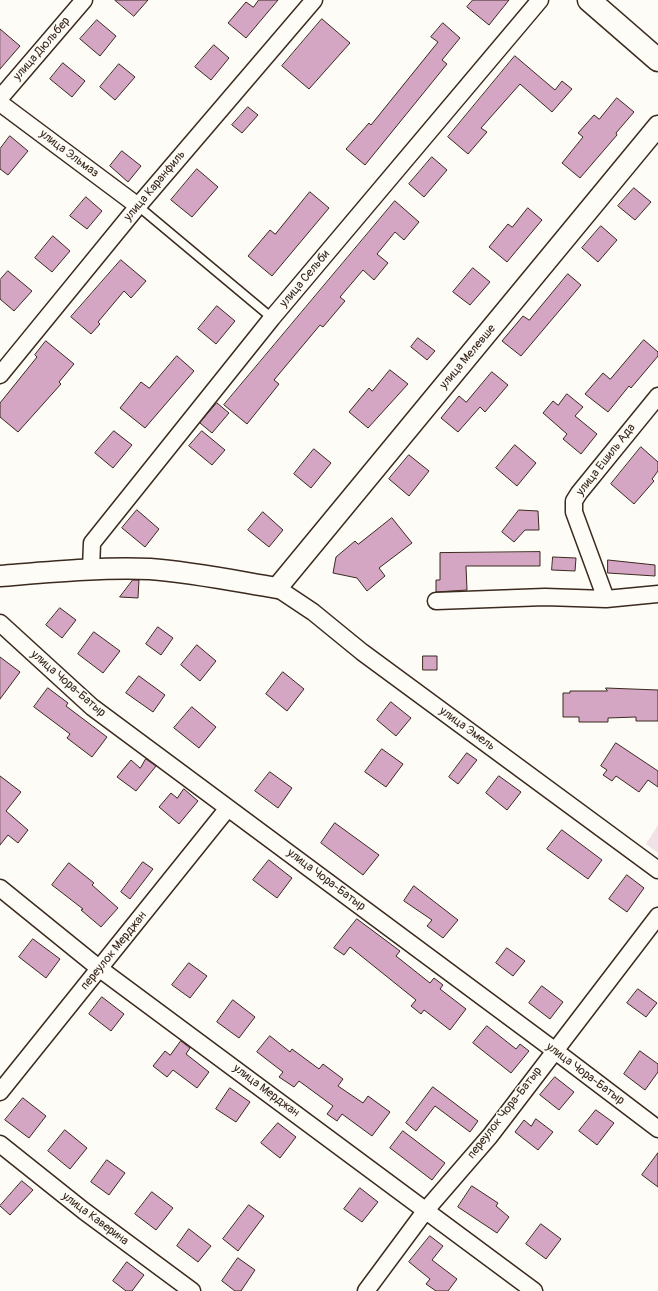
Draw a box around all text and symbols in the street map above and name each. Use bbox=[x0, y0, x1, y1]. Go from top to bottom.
street label: улица Дюльбер bbox=[11, 14, 73, 84]
street label: улица Эльмаз bbox=[36, 127, 102, 181]
street label: улица Каранфиль bbox=[121, 148, 189, 224]
street label: улица Сельби bbox=[277, 248, 333, 310]
street label: улица Мелевше bbox=[437, 322, 499, 392]
street label: улица Ешиль Ада bbox=[573, 421, 639, 499]
street label: улица Чора-Батыр bbox=[28, 648, 108, 720]
street label: улица Эмель bbox=[436, 704, 498, 754]
street label: улица Чора-Батыр bbox=[284, 846, 368, 914]
street label: переулок Мерджан bbox=[78, 909, 150, 993]
street label: улица Чора-Батыр bbox=[543, 1040, 627, 1108]
street label: улица Мерджан bbox=[230, 1061, 302, 1121]
street label: переулок Чора-Батыр bbox=[465, 1064, 545, 1162]
street label: улица Каверина bbox=[59, 1189, 131, 1249]

